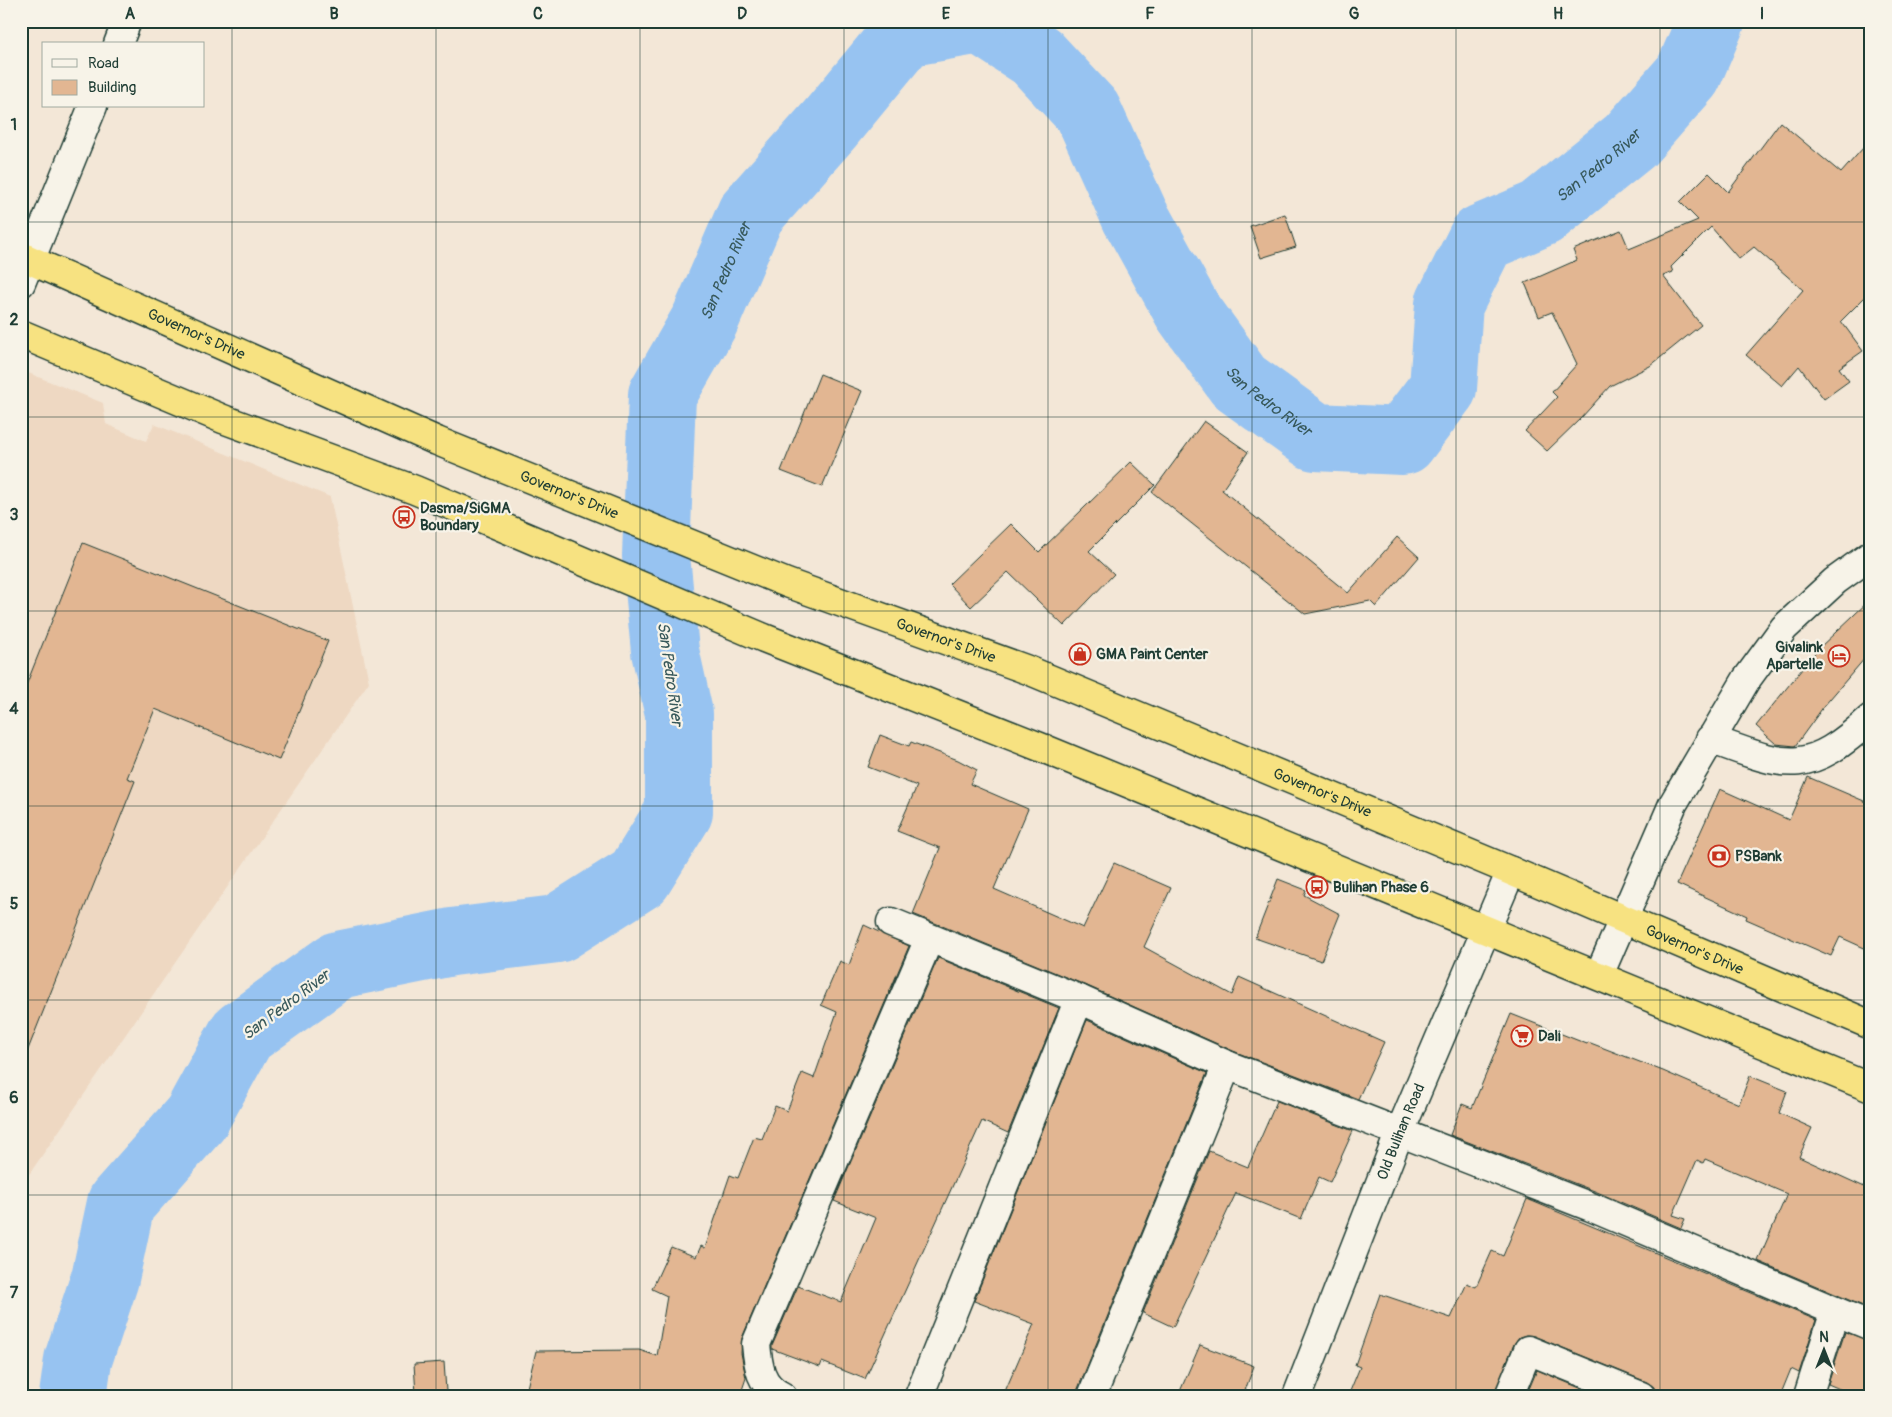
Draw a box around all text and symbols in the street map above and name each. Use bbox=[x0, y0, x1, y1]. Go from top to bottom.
text: A bbox=[125, 4, 136, 24]
text: B bbox=[329, 4, 339, 24]
text: C bbox=[533, 4, 543, 24]
text: D bbox=[737, 4, 747, 24]
text: E bbox=[942, 4, 951, 24]
text: F bbox=[1145, 4, 1155, 24]
text: G bbox=[1349, 4, 1360, 24]
text: H bbox=[1553, 4, 1563, 24]
text: I bbox=[1760, 4, 1764, 24]
legend bbox=[42, 42, 205, 108]
text: Road bbox=[88, 54, 119, 73]
text: Building bbox=[88, 78, 136, 97]
text: 1 bbox=[11, 115, 17, 135]
water label: San Pedro River bbox=[1552, 124, 1647, 207]
water label: San Pedro River bbox=[696, 217, 757, 323]
street label: Governor's Drive bbox=[145, 304, 249, 364]
text: 2 bbox=[10, 310, 19, 330]
water label: San Pedro River bbox=[1221, 362, 1317, 442]
street label: Governor's Drive bbox=[517, 466, 622, 523]
place label: Dasma/SiGMA Boundary bbox=[420, 499, 511, 535]
text: 3 bbox=[10, 505, 19, 525]
bus stop icon: Dasma/SiGMA Boundary bbox=[392, 505, 416, 529]
street label: Governor's Drive bbox=[893, 614, 999, 667]
water label: San Pedro River bbox=[653, 621, 687, 729]
place label: Givalink Apartelle bbox=[1766, 638, 1824, 674]
shop icon: GMA Paint Center bbox=[1068, 642, 1092, 666]
hotel icon: Givalink Apartelle bbox=[1827, 644, 1851, 668]
place label: GMA Paint Center bbox=[1096, 645, 1209, 664]
text: 4 bbox=[9, 699, 19, 719]
street label: Governor's Drive bbox=[1270, 764, 1375, 822]
bank icon: PSBank bbox=[1707, 844, 1731, 868]
place label: PSBank bbox=[1735, 847, 1783, 866]
bus stop icon: Bulihan Phase 6 bbox=[1305, 875, 1329, 899]
place label: Bulihan Phase 6 bbox=[1333, 878, 1429, 897]
text: 5 bbox=[10, 894, 19, 914]
street label: Governor's Drive bbox=[1643, 920, 1747, 979]
water label: San Pedro River bbox=[238, 964, 335, 1044]
supermarket icon: Dali bbox=[1510, 1024, 1534, 1048]
place label: Dali bbox=[1538, 1027, 1561, 1046]
street label: Old Bulihan Road bbox=[1373, 1081, 1429, 1183]
text: 6 bbox=[9, 1088, 19, 1108]
text: 7 bbox=[10, 1283, 19, 1303]
north arrow bbox=[1800, 1324, 1850, 1374]
text: N bbox=[1819, 1329, 1829, 1346]

